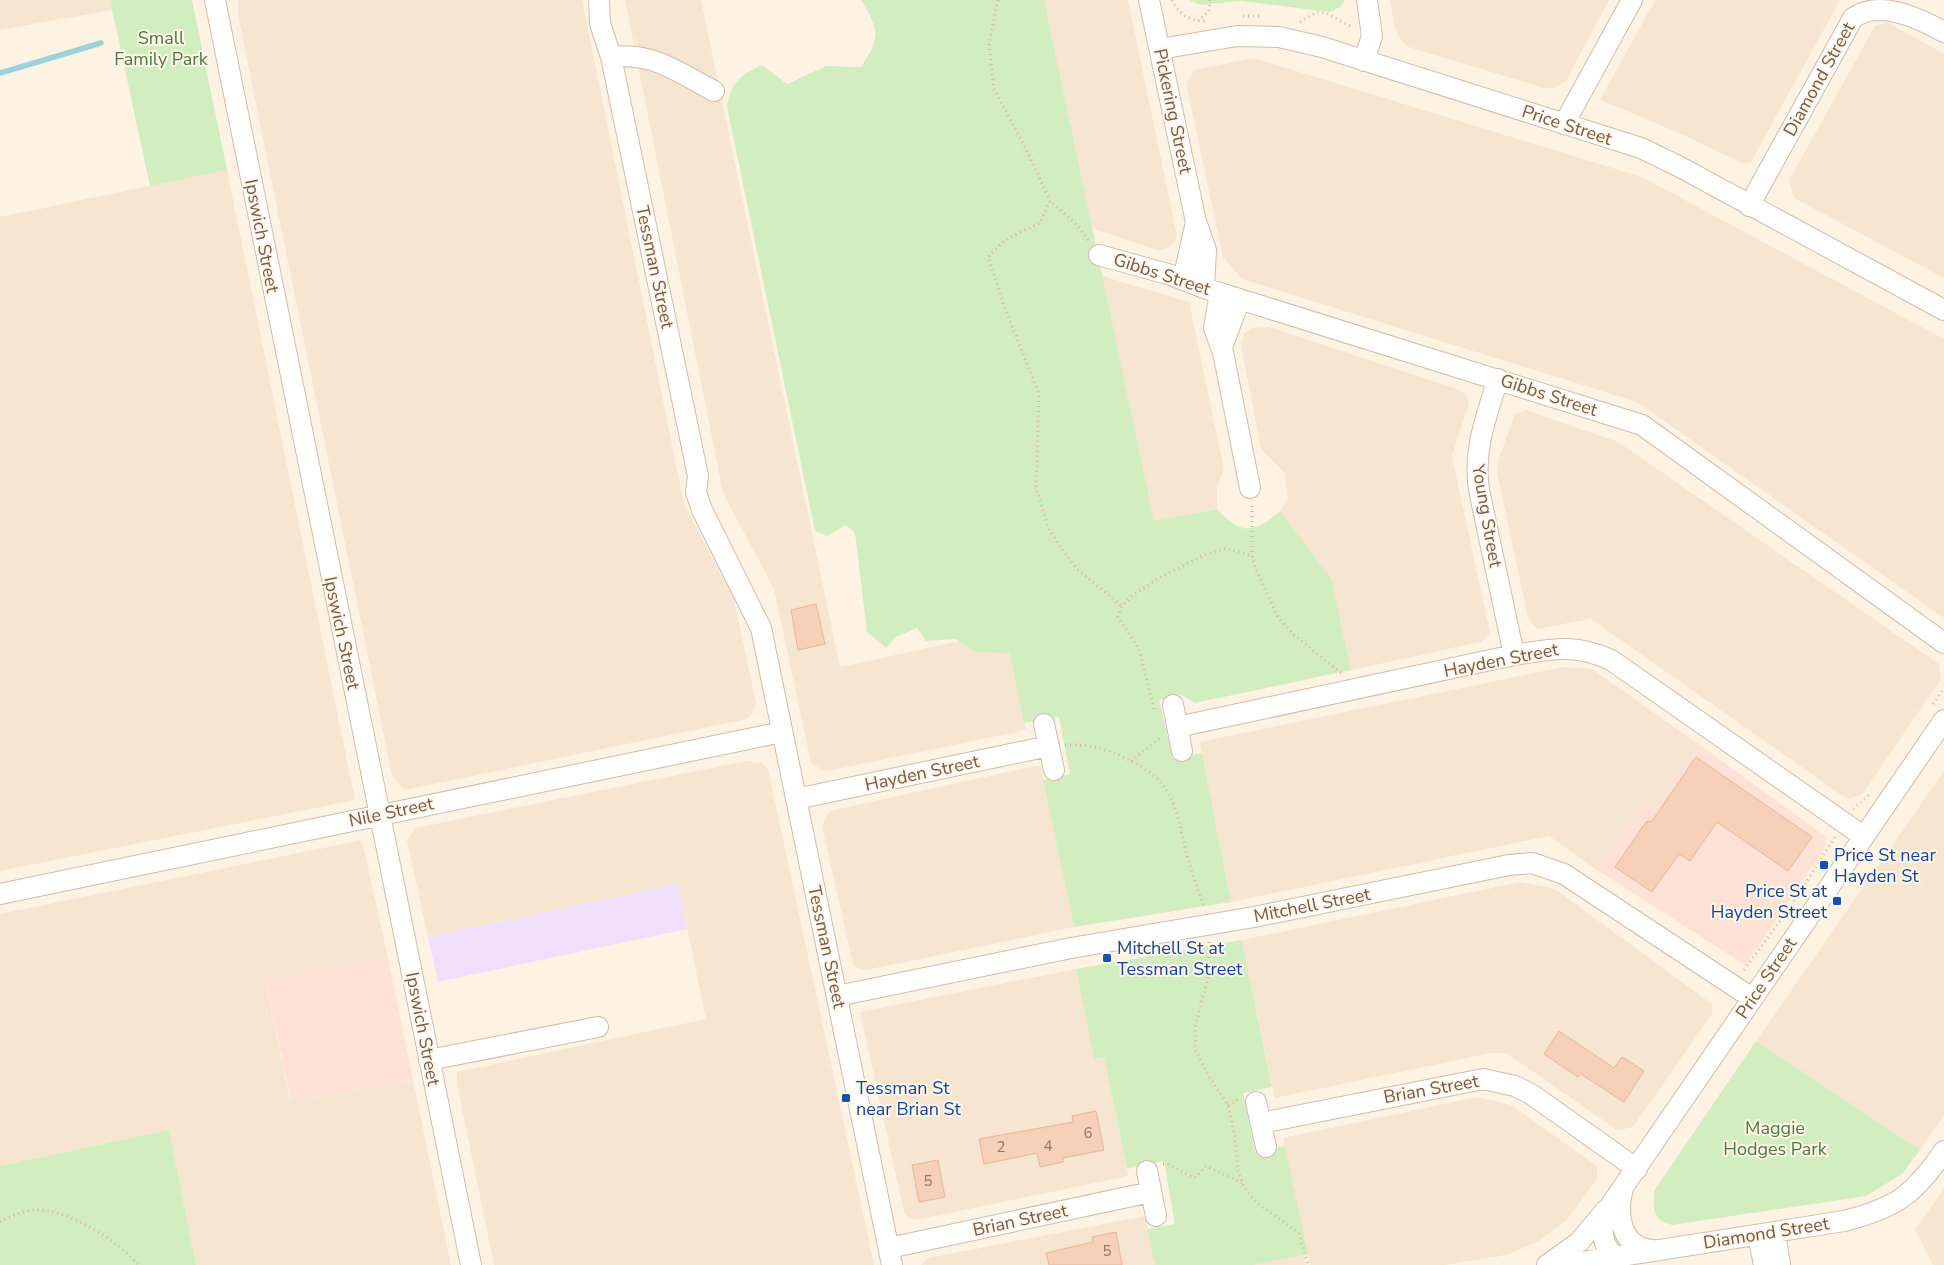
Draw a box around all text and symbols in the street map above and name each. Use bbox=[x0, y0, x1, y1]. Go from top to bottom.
street label: Diamond Street bbox=[1778, 17, 1861, 140]
park label: Small Family Park bbox=[114, 26, 209, 71]
street label: Pickering Street bbox=[1148, 46, 1198, 176]
street label: Price Street bbox=[1519, 99, 1616, 151]
street label: Ipswich Street bbox=[239, 177, 285, 296]
street label: Tessman Street bbox=[630, 203, 680, 331]
street label: Gibbs Street bbox=[1110, 247, 1214, 301]
street label: Gibbs Street bbox=[1497, 368, 1601, 422]
street label: Young Street bbox=[1466, 462, 1508, 570]
street label: Ipswich Street bbox=[318, 574, 366, 693]
street label: Hayden Street bbox=[1442, 637, 1561, 683]
street label: Hayden Street bbox=[863, 749, 982, 797]
street label: Nile Street bbox=[346, 791, 436, 833]
place label: Price St near Hayden St bbox=[1834, 843, 1936, 888]
marker: Price St near Hayden St bbox=[1818, 859, 1830, 871]
place label: Price St at Hayden Street bbox=[1711, 879, 1828, 924]
street label: Mitchell Street bbox=[1252, 882, 1373, 928]
street label: Tessman Street bbox=[802, 883, 852, 1011]
marker: Price St at Hayden Street bbox=[1831, 895, 1843, 907]
street label: Price Street bbox=[1730, 932, 1802, 1023]
place label: Mitchell St at Tessman Street bbox=[1117, 936, 1243, 981]
marker: Mitchell St at Tessman Street bbox=[1101, 952, 1113, 964]
street label: Ipswich Street bbox=[400, 970, 446, 1089]
street label: Brian Street bbox=[1381, 1069, 1481, 1109]
place label: Tessman St near Brian St bbox=[856, 1076, 962, 1121]
marker: Tessman St near Brian St bbox=[840, 1092, 852, 1104]
park label: Maggie Hodges Park bbox=[1723, 1116, 1828, 1161]
house number: 6 bbox=[1083, 1123, 1093, 1143]
house number: 4 bbox=[1043, 1136, 1053, 1156]
house number: 2 bbox=[996, 1137, 1006, 1157]
house number: 5 bbox=[923, 1171, 933, 1191]
street label: Brian Street bbox=[970, 1198, 1070, 1242]
street label: Diamond Street bbox=[1701, 1211, 1831, 1255]
house number: 5 bbox=[1102, 1241, 1112, 1261]

